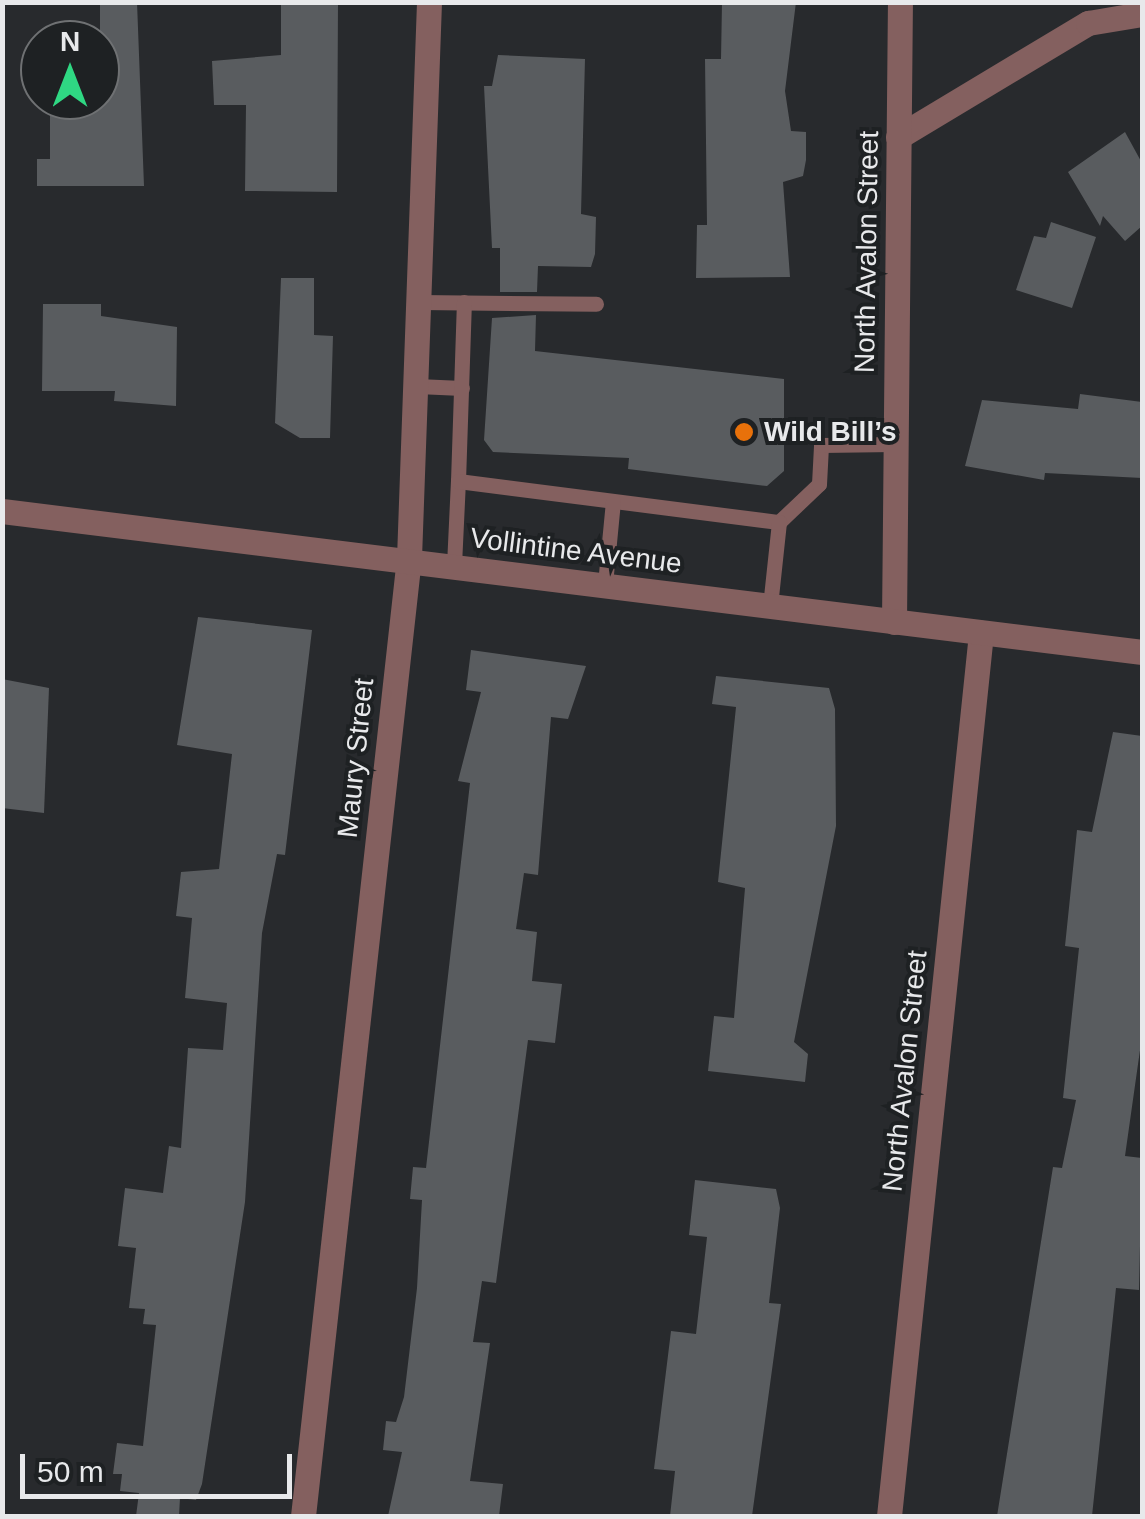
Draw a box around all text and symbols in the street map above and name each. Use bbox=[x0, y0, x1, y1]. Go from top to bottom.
north arrow bbox=[20, 20, 120, 120]
text: N bbox=[60, 26, 80, 57]
street label: North Avalon Street bbox=[848, 130, 886, 374]
place label: Wild Bill’s bbox=[764, 415, 896, 449]
marker: Wild Bill’s bbox=[733, 421, 755, 443]
street label: Vollintine Avenue bbox=[468, 521, 684, 581]
street label: Maury Street bbox=[331, 677, 381, 839]
street label: North Avalon Street bbox=[876, 948, 934, 1194]
scale bar bbox=[25, 1434, 298, 1496]
text: 50 m bbox=[37, 1455, 104, 1488]

